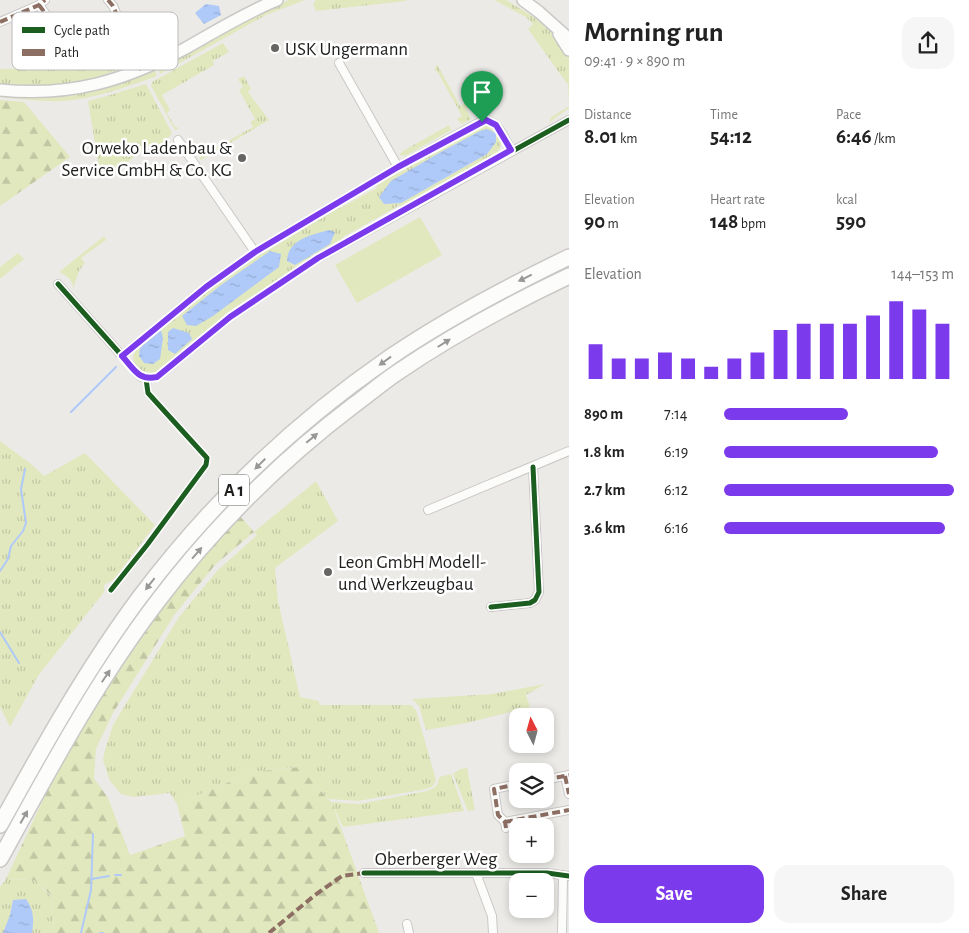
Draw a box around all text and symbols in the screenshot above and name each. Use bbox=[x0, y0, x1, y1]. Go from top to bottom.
legend bbox=[12, 12, 178, 70]
button: share bbox=[902, 17, 954, 69]
text: Morning run bbox=[584, 19, 724, 47]
text: Cycle path bbox=[54, 24, 110, 38]
place label: USK Ungermann bbox=[285, 40, 408, 59]
marker: USK Ungermann bbox=[269, 42, 281, 54]
text: Path bbox=[54, 46, 79, 60]
text: 09:41 · 9 × 890 m bbox=[584, 53, 685, 69]
pin bbox=[461, 71, 503, 122]
icon: arrive bbox=[468, 78, 496, 106]
text: Distance bbox=[584, 108, 631, 122]
text: Time bbox=[710, 108, 738, 122]
text: Pace bbox=[836, 108, 861, 122]
text: 8.01 bbox=[584, 126, 618, 147]
text: 54:12 bbox=[710, 126, 752, 147]
text: 6:46 bbox=[836, 126, 872, 147]
text: km bbox=[618, 132, 638, 146]
text: /km bbox=[872, 132, 896, 146]
place label: Orweko Ladenbau & Service GmbH & Co. KG bbox=[62, 139, 232, 180]
marker: Orweko Ladenbau & Service GmbH & Co. KG bbox=[236, 152, 248, 164]
text: Elevation bbox=[584, 193, 635, 207]
text: Heart rate bbox=[710, 193, 765, 207]
text: kcal bbox=[836, 193, 857, 207]
text: 90 bbox=[584, 211, 605, 232]
text: 148 bbox=[710, 211, 738, 232]
text: 590 bbox=[836, 211, 866, 232]
text: m bbox=[605, 217, 619, 231]
text: bpm bbox=[738, 217, 766, 231]
text: Elevation bbox=[584, 266, 642, 282]
text: 144–153 m bbox=[891, 266, 954, 282]
one-way arrow bbox=[518, 274, 532, 282]
one-way arrow bbox=[437, 338, 450, 348]
one-way arrow bbox=[379, 356, 392, 366]
text: 890 m bbox=[584, 406, 623, 422]
text: 7:14 bbox=[664, 406, 688, 422]
one-way arrow bbox=[306, 433, 319, 444]
text: 1.8 km bbox=[584, 444, 625, 460]
text: 6:19 bbox=[664, 444, 688, 460]
one-way arrow bbox=[254, 458, 266, 470]
road number: A 1 bbox=[219, 474, 249, 506]
text: 2.7 km bbox=[584, 482, 625, 498]
text: 6:12 bbox=[664, 482, 688, 498]
text: 3.6 km bbox=[584, 520, 626, 536]
text: 6:16 bbox=[664, 520, 688, 536]
one-way arrow bbox=[192, 546, 203, 559]
place label: Leon GmbH Modell- und Werkzeugbau bbox=[338, 553, 486, 594]
marker: Leon GmbH Modell- und Werkzeugbau bbox=[322, 566, 334, 578]
one-way arrow bbox=[145, 577, 156, 590]
one-way arrow bbox=[101, 670, 110, 683]
north arrow bbox=[509, 708, 554, 752]
map controls bbox=[509, 708, 554, 918]
button: layers bbox=[509, 763, 554, 808]
one-way arrow bbox=[19, 810, 28, 823]
button: + bbox=[509, 818, 554, 863]
street label: Oberberger Weg bbox=[375, 850, 498, 869]
button: Save bbox=[584, 865, 764, 923]
button: Share bbox=[774, 865, 954, 923]
button: − bbox=[509, 873, 554, 918]

